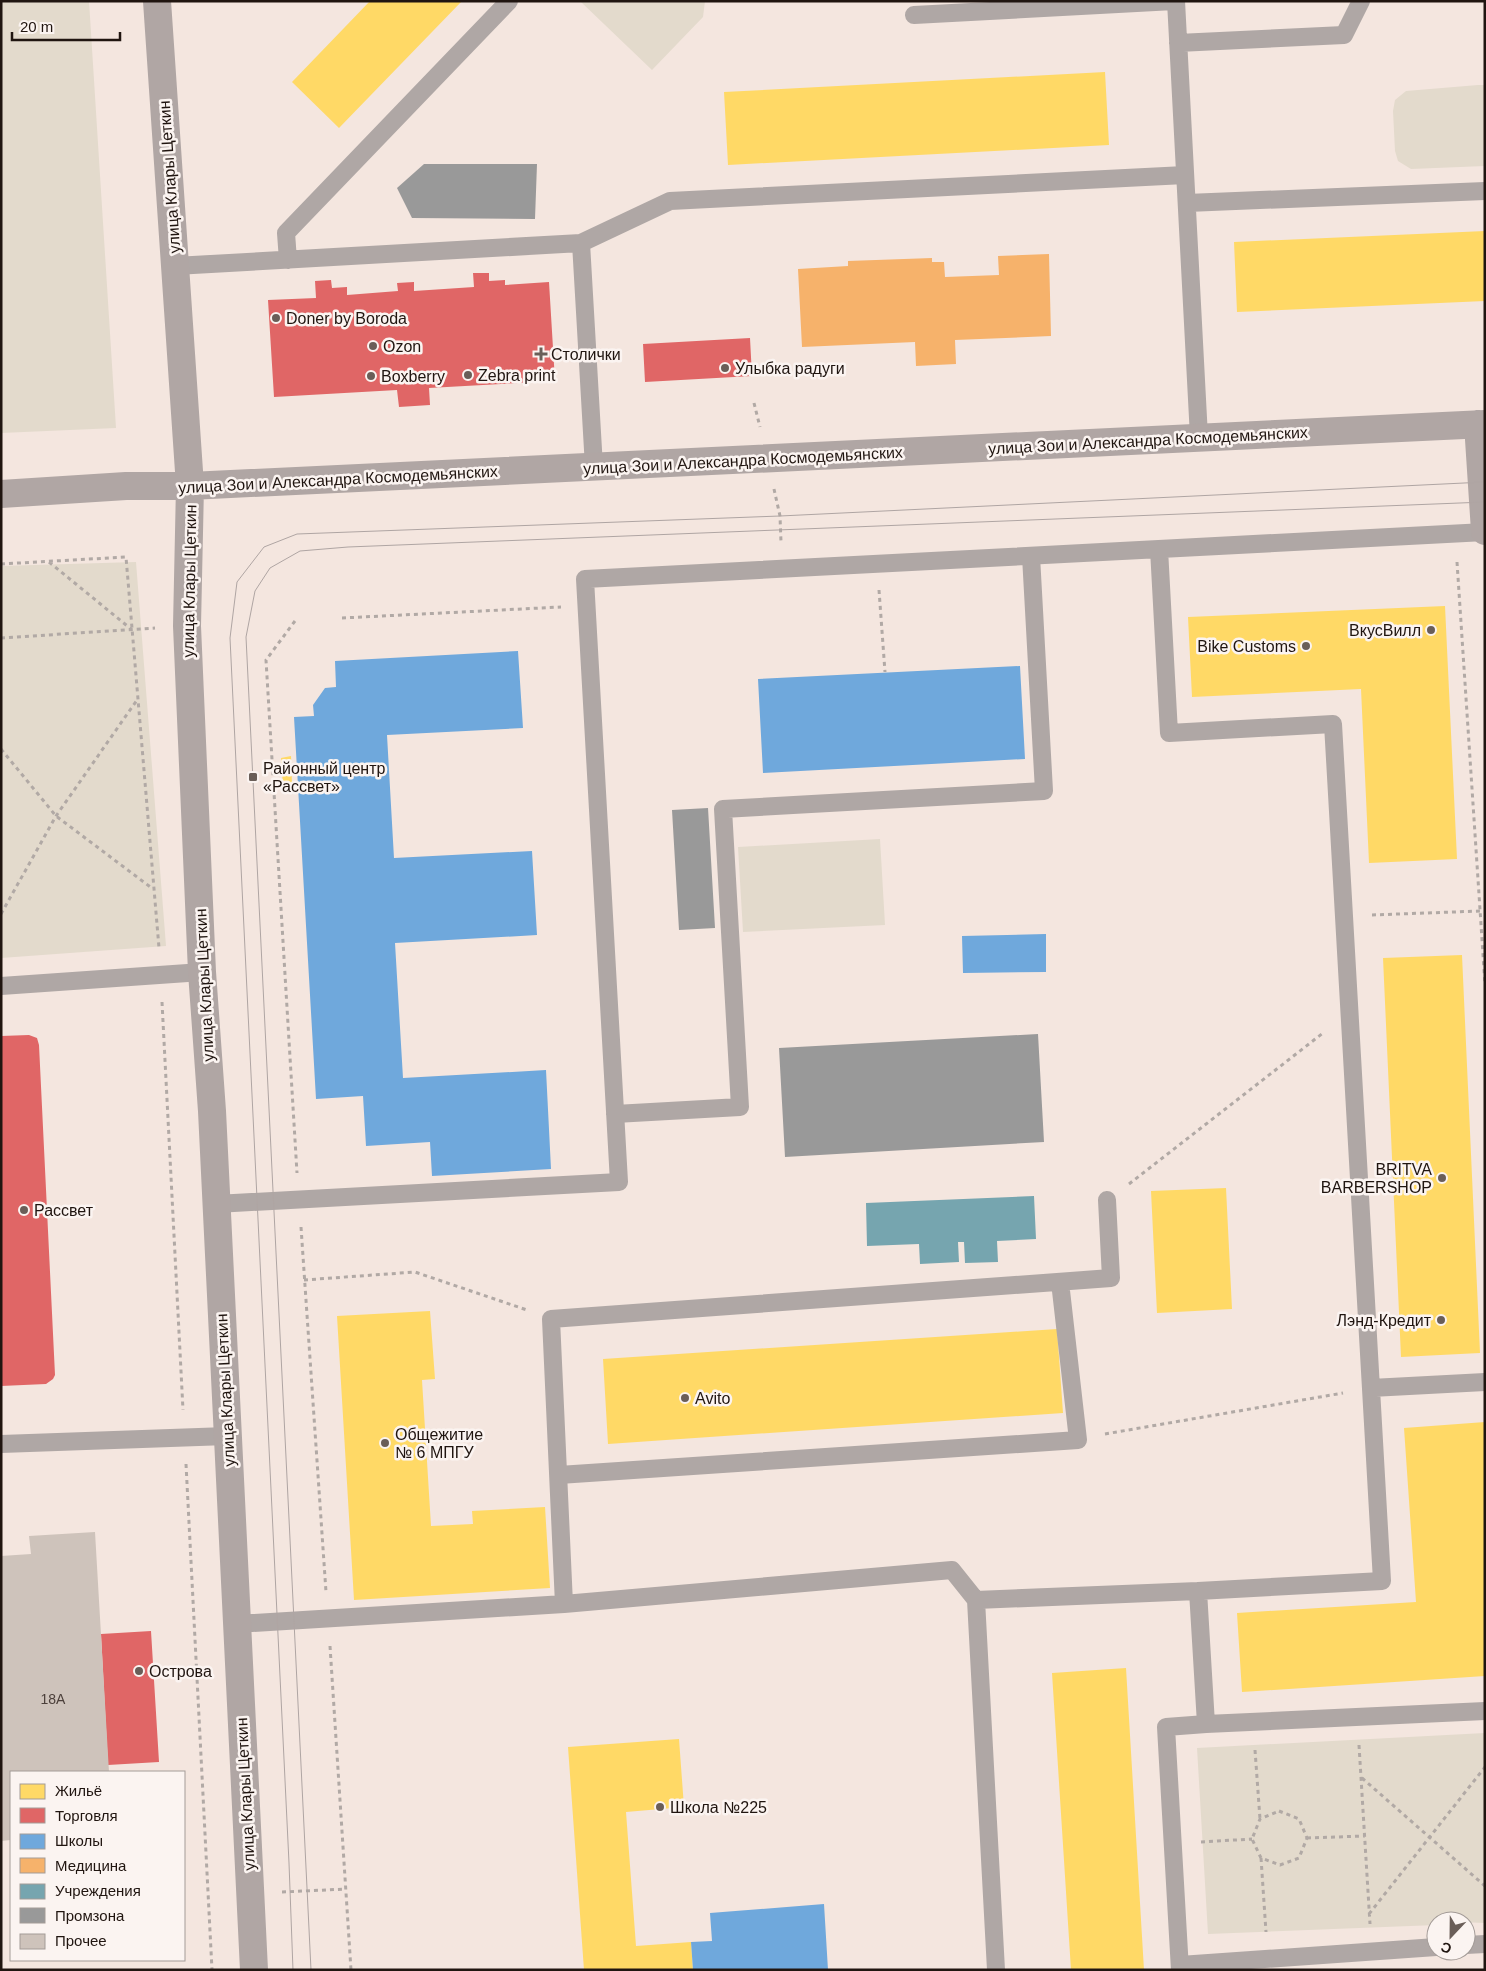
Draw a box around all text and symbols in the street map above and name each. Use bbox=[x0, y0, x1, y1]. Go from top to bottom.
scale bar bbox=[12, 10, 120, 42]
text: 20 m bbox=[20, 18, 53, 35]
street label: улица Клары Цеткин bbox=[156, 100, 183, 254]
place label: Doner by Boroda bbox=[286, 310, 407, 327]
marker: Doner by Boroda bbox=[270, 312, 282, 324]
place label: Ozon bbox=[383, 338, 421, 355]
marker: Ozon bbox=[367, 340, 379, 352]
place label: Столички bbox=[551, 346, 621, 363]
marker: Столички bbox=[535, 348, 547, 360]
place label: Улыбка радуги bbox=[735, 360, 845, 377]
marker: Улыбка радуги bbox=[719, 362, 731, 374]
place label: Zebra print bbox=[478, 367, 556, 384]
place label: Boxberry bbox=[381, 368, 445, 385]
marker: Zebra print bbox=[462, 369, 474, 381]
marker: Boxberry bbox=[365, 370, 377, 382]
street label: улица Зои и Александра Космодемьянских bbox=[988, 424, 1308, 457]
street label: улица Зои и Александра Космодемьянских bbox=[583, 444, 903, 477]
street label: улица Зои и Александра Космодемьянских bbox=[178, 463, 498, 496]
street label: улица Клары Цеткин bbox=[180, 504, 199, 658]
place label: ВкусВилл bbox=[1349, 622, 1421, 639]
marker: ВкусВилл bbox=[1425, 624, 1437, 636]
place label: Bike Customs bbox=[1197, 638, 1296, 655]
marker: Bike Customs bbox=[1300, 640, 1312, 652]
place label: Районный центр «Рассвет» bbox=[263, 760, 385, 795]
marker: Районный центр «Рассвет» bbox=[247, 771, 259, 783]
street label: улица Клары Цеткин bbox=[192, 908, 217, 1062]
place label: BRITVA BARBERSHOP bbox=[1321, 1161, 1432, 1196]
marker: BRITVA BARBERSHOP bbox=[1436, 1172, 1448, 1184]
place label: Рассвет bbox=[34, 1202, 94, 1219]
marker: Рассвет bbox=[18, 1204, 30, 1216]
place label: Лэнд-Кредит bbox=[1336, 1312, 1432, 1329]
street label: улица Клары Цеткин bbox=[213, 1313, 238, 1467]
marker: Лэнд-Кредит bbox=[1435, 1314, 1447, 1326]
place label: Avito bbox=[695, 1390, 730, 1407]
marker: Avito bbox=[679, 1392, 691, 1404]
place label: Общежитие № 6 МПГУ bbox=[395, 1426, 483, 1461]
marker: Общежитие № 6 МПГУ bbox=[379, 1437, 391, 1449]
place label: Острова bbox=[149, 1663, 212, 1680]
marker: Острова bbox=[133, 1665, 145, 1677]
house number: 18А bbox=[41, 1691, 66, 1707]
street label: улица Клары Цеткин bbox=[233, 1717, 258, 1871]
legend bbox=[10, 1771, 185, 1961]
text: Жильё bbox=[55, 1782, 102, 1799]
place label: Школа №225 bbox=[670, 1799, 767, 1816]
marker: Школа №225 bbox=[654, 1801, 666, 1813]
text: Торговля bbox=[55, 1807, 118, 1824]
text: Школы bbox=[55, 1832, 103, 1849]
text: Медицина bbox=[55, 1857, 127, 1874]
text: Учреждения bbox=[55, 1882, 141, 1899]
text: Промзона bbox=[55, 1907, 125, 1924]
north arrow bbox=[1426, 1911, 1476, 1961]
text: Прочее bbox=[55, 1932, 107, 1949]
text: С bbox=[1438, 1939, 1454, 1957]

